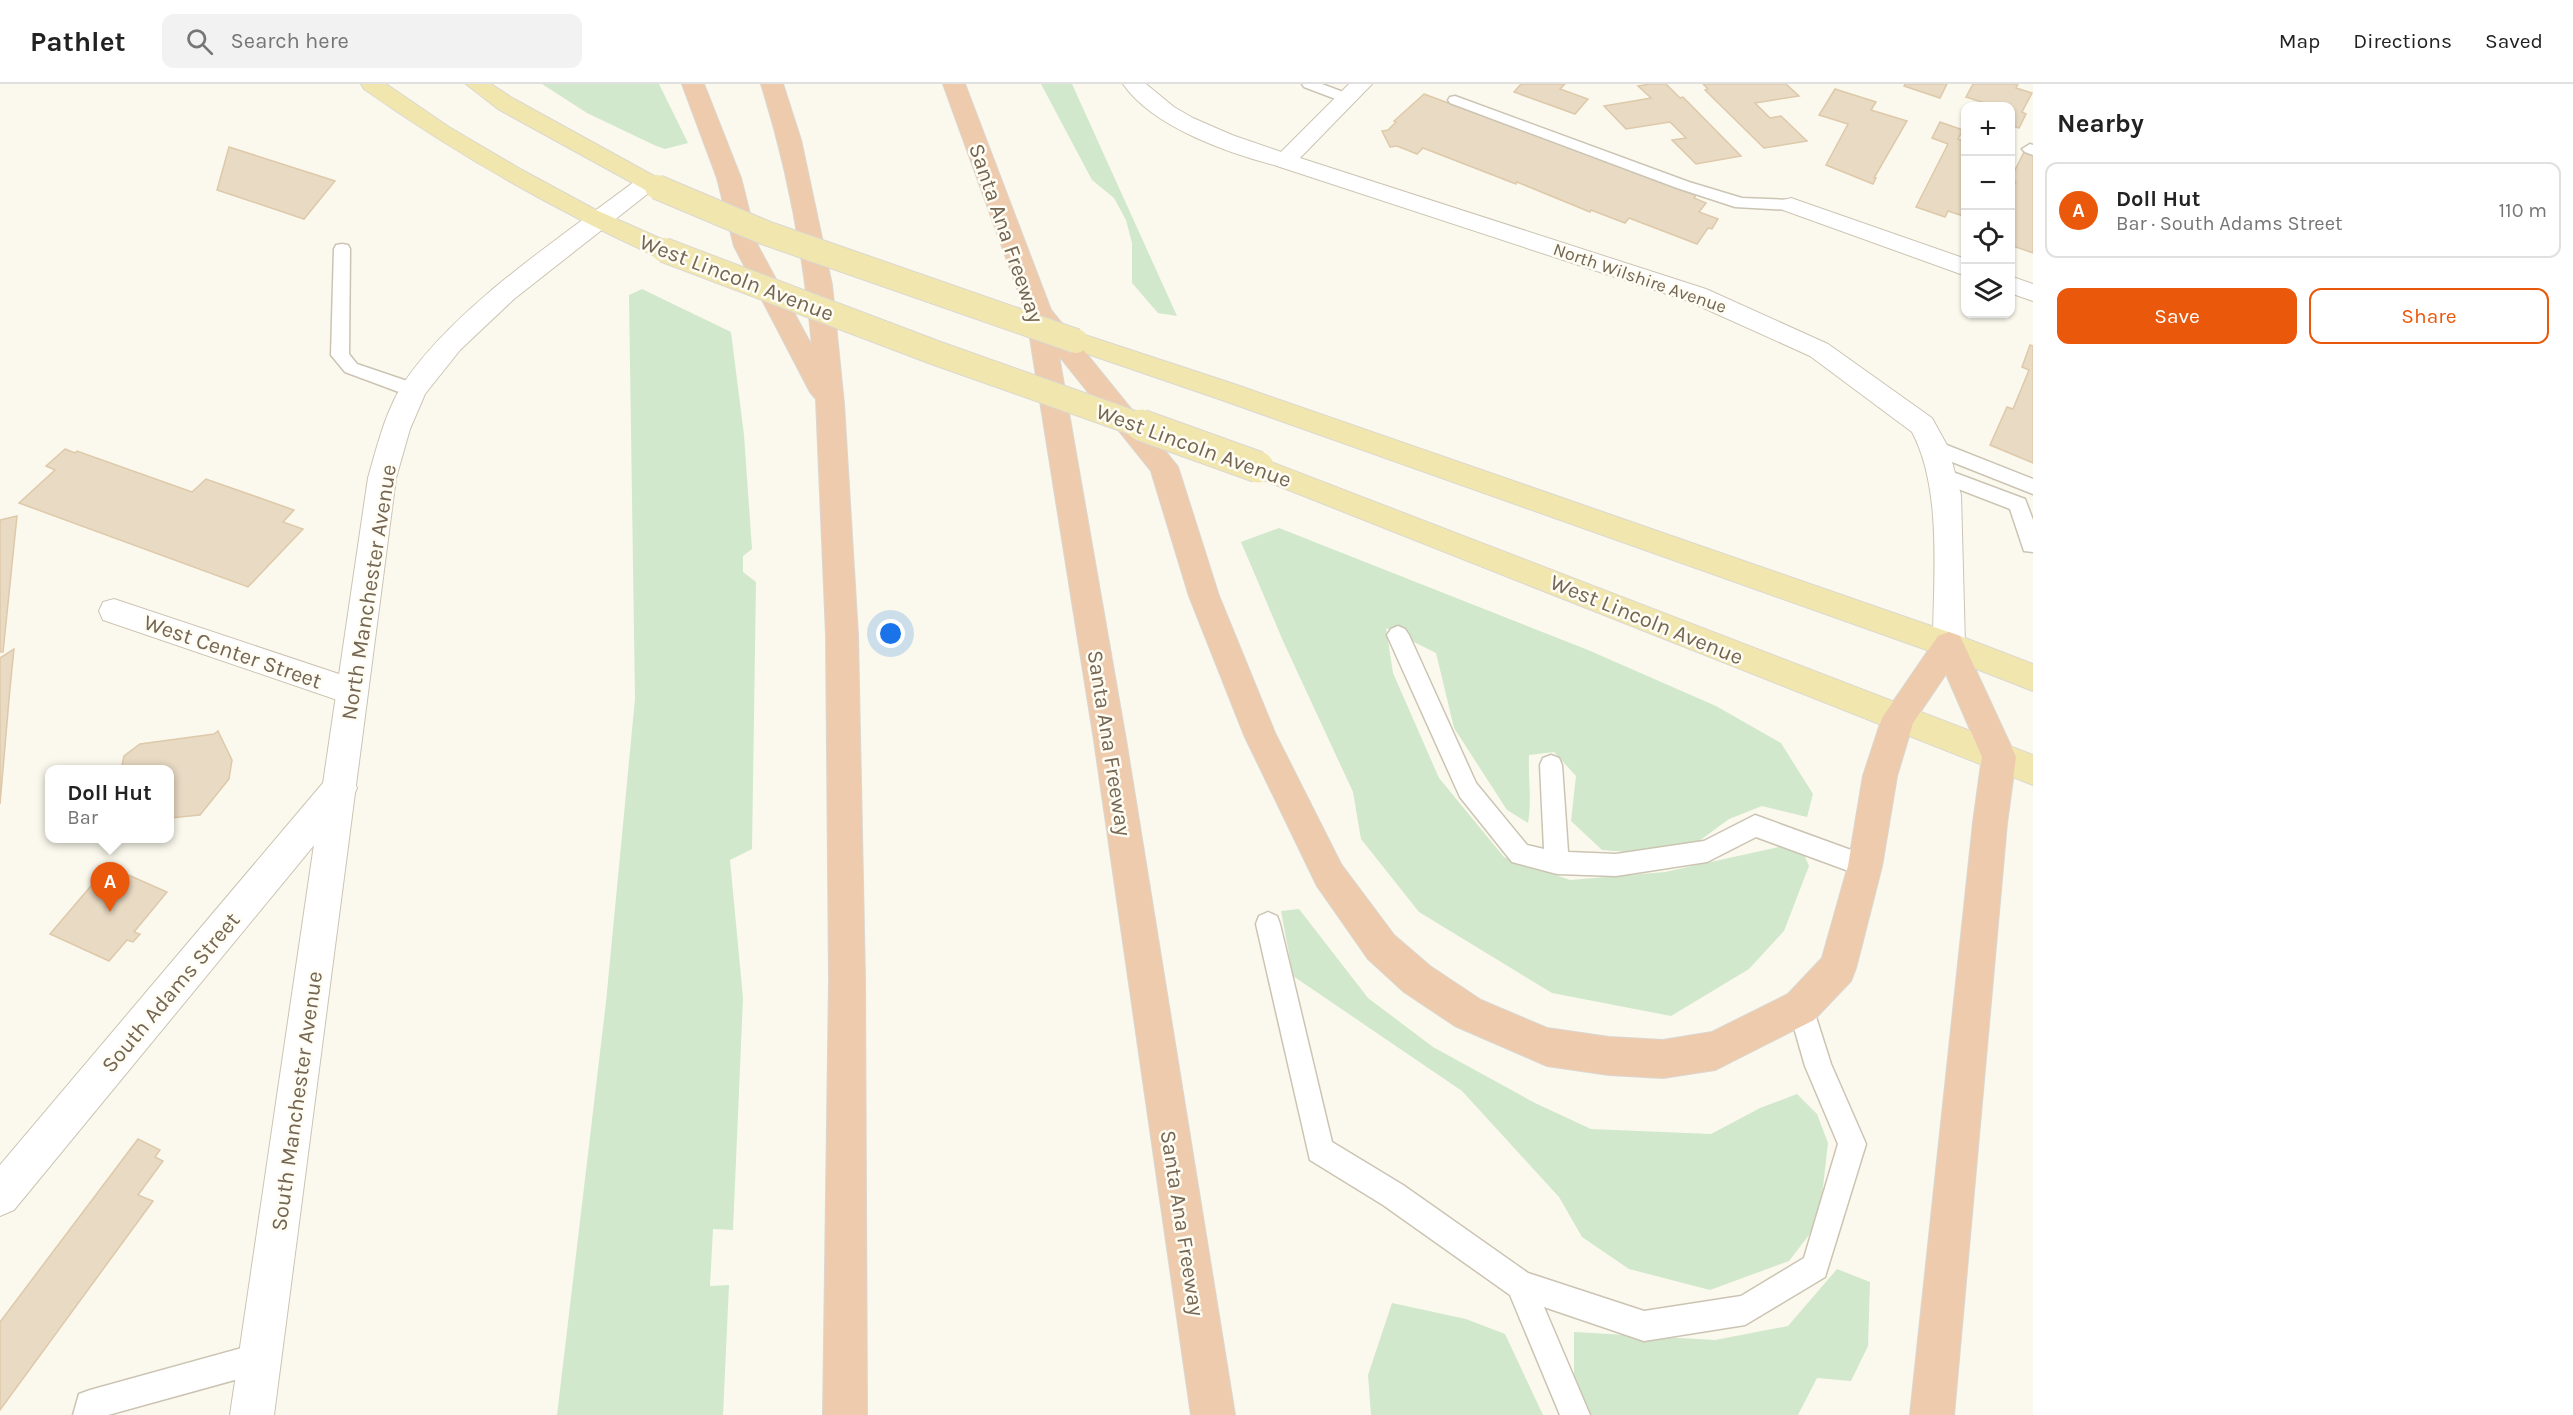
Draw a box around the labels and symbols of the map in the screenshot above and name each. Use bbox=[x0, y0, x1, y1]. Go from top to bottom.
street label: Santa Ana Freeway bbox=[963, 140, 1049, 326]
street label: West Lincoln Avenue bbox=[636, 229, 837, 327]
street label: North Wilshire Avenue bbox=[1550, 238, 1730, 318]
street label: West Lincoln Avenue bbox=[1092, 399, 1295, 493]
street label: North Manchester Avenue bbox=[336, 462, 402, 722]
street label: West Lincoln Avenue bbox=[1546, 569, 1747, 671]
street label: West Center Street bbox=[140, 609, 325, 695]
your location bbox=[876, 619, 905, 648]
street label: Santa Ana Freeway bbox=[1081, 648, 1137, 838]
pin: A bbox=[90, 862, 130, 912]
street label: South Adams Street bbox=[96, 907, 245, 1078]
street label: South Manchester Avenue bbox=[266, 970, 328, 1233]
street label: Santa Ana Freeway bbox=[1154, 1128, 1210, 1318]

